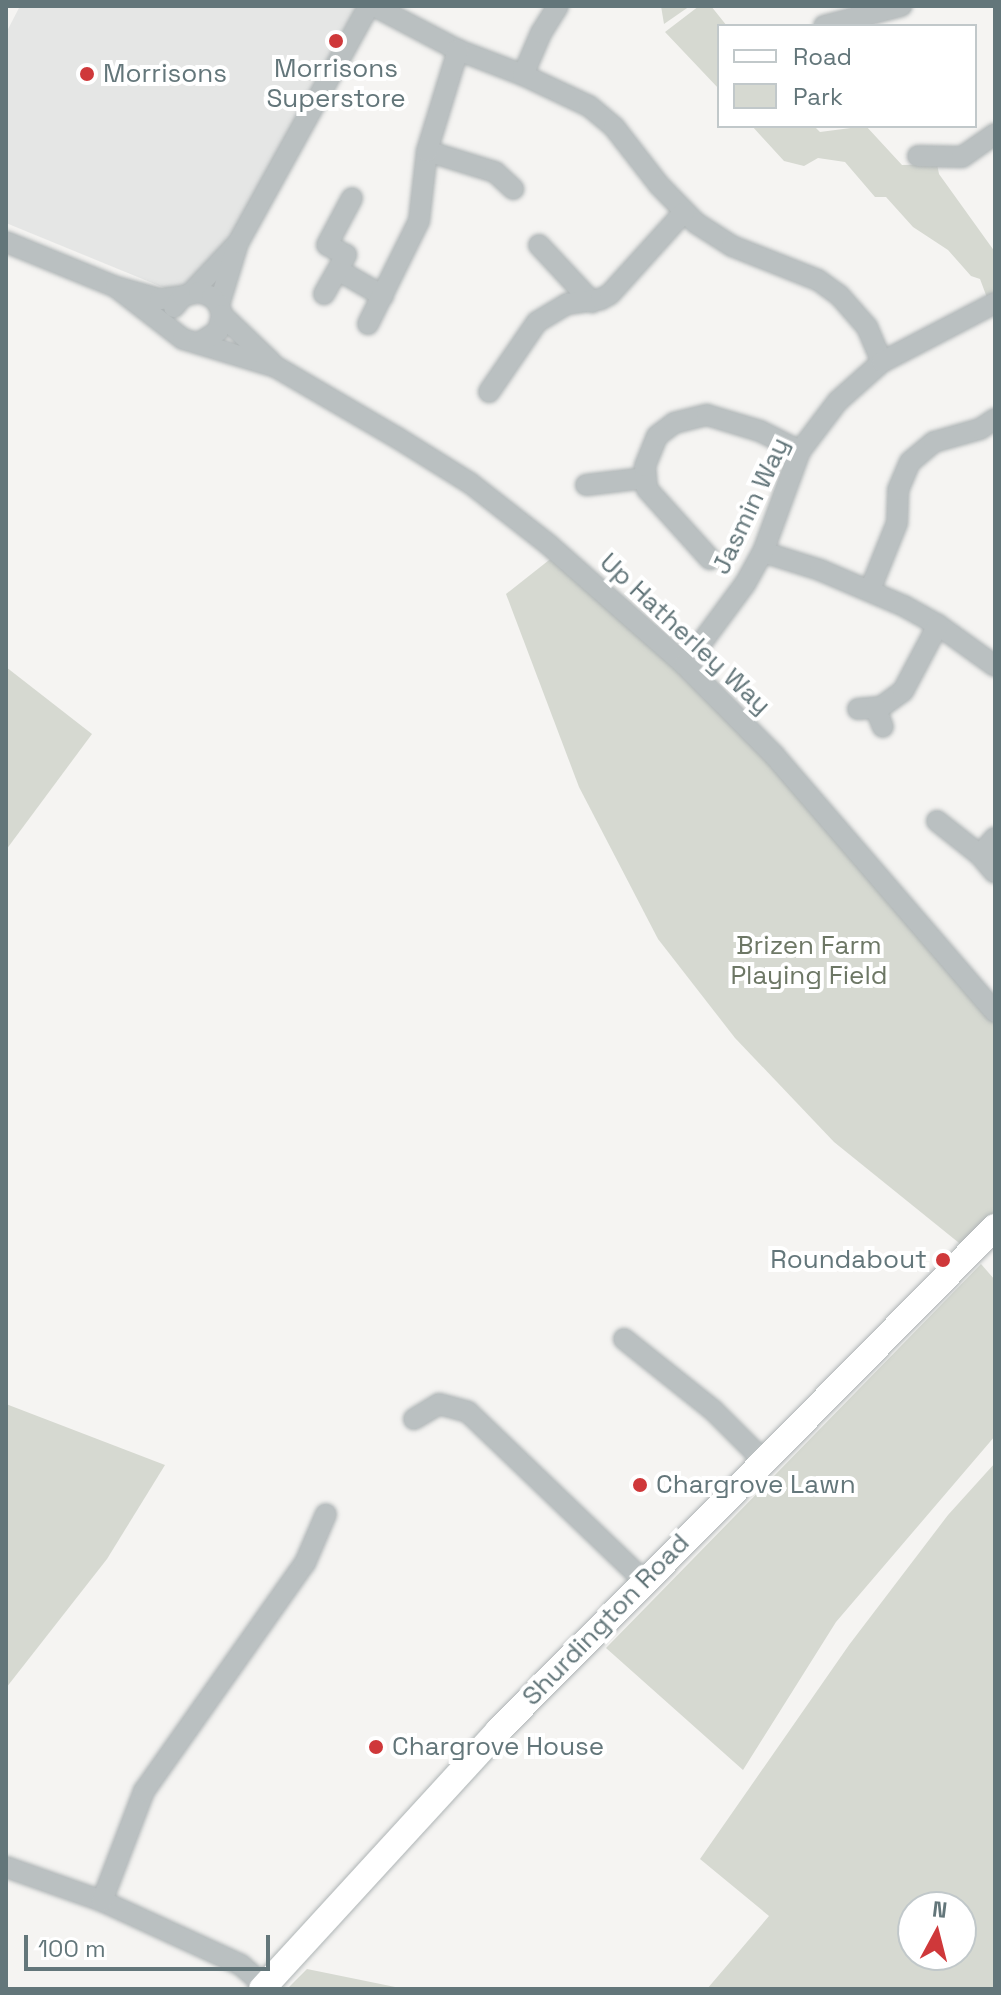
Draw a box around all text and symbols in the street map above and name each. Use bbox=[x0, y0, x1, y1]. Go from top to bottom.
legend bbox=[717, 24, 977, 128]
marker: Morrisons Superstore bbox=[327, 32, 345, 50]
text: Road bbox=[793, 41, 852, 72]
place label: Morrisons Superstore bbox=[266, 53, 406, 114]
place label: Morrisons bbox=[103, 58, 227, 90]
marker: Morrisons bbox=[78, 65, 96, 83]
text: Park bbox=[793, 81, 843, 112]
street label: Jasmin Way bbox=[706, 432, 796, 580]
street label: Up Hatherley Way bbox=[593, 547, 777, 721]
park label: Brizen Farm Playing Field bbox=[730, 930, 888, 992]
place label: Roundabout bbox=[770, 1244, 927, 1276]
marker: Roundabout bbox=[934, 1251, 952, 1269]
place label: Chargrove Lawn bbox=[656, 1469, 856, 1501]
marker: Chargrove Lawn bbox=[631, 1476, 649, 1494]
street label: Shurdington Road bbox=[516, 1528, 696, 1712]
place label: Chargrove House bbox=[392, 1731, 604, 1763]
marker: Chargrove House bbox=[367, 1738, 385, 1756]
north arrow bbox=[897, 1891, 977, 1971]
text: N bbox=[931, 1894, 949, 1924]
scale bar bbox=[28, 1919, 274, 1969]
text: 100 m bbox=[38, 1933, 106, 1964]

